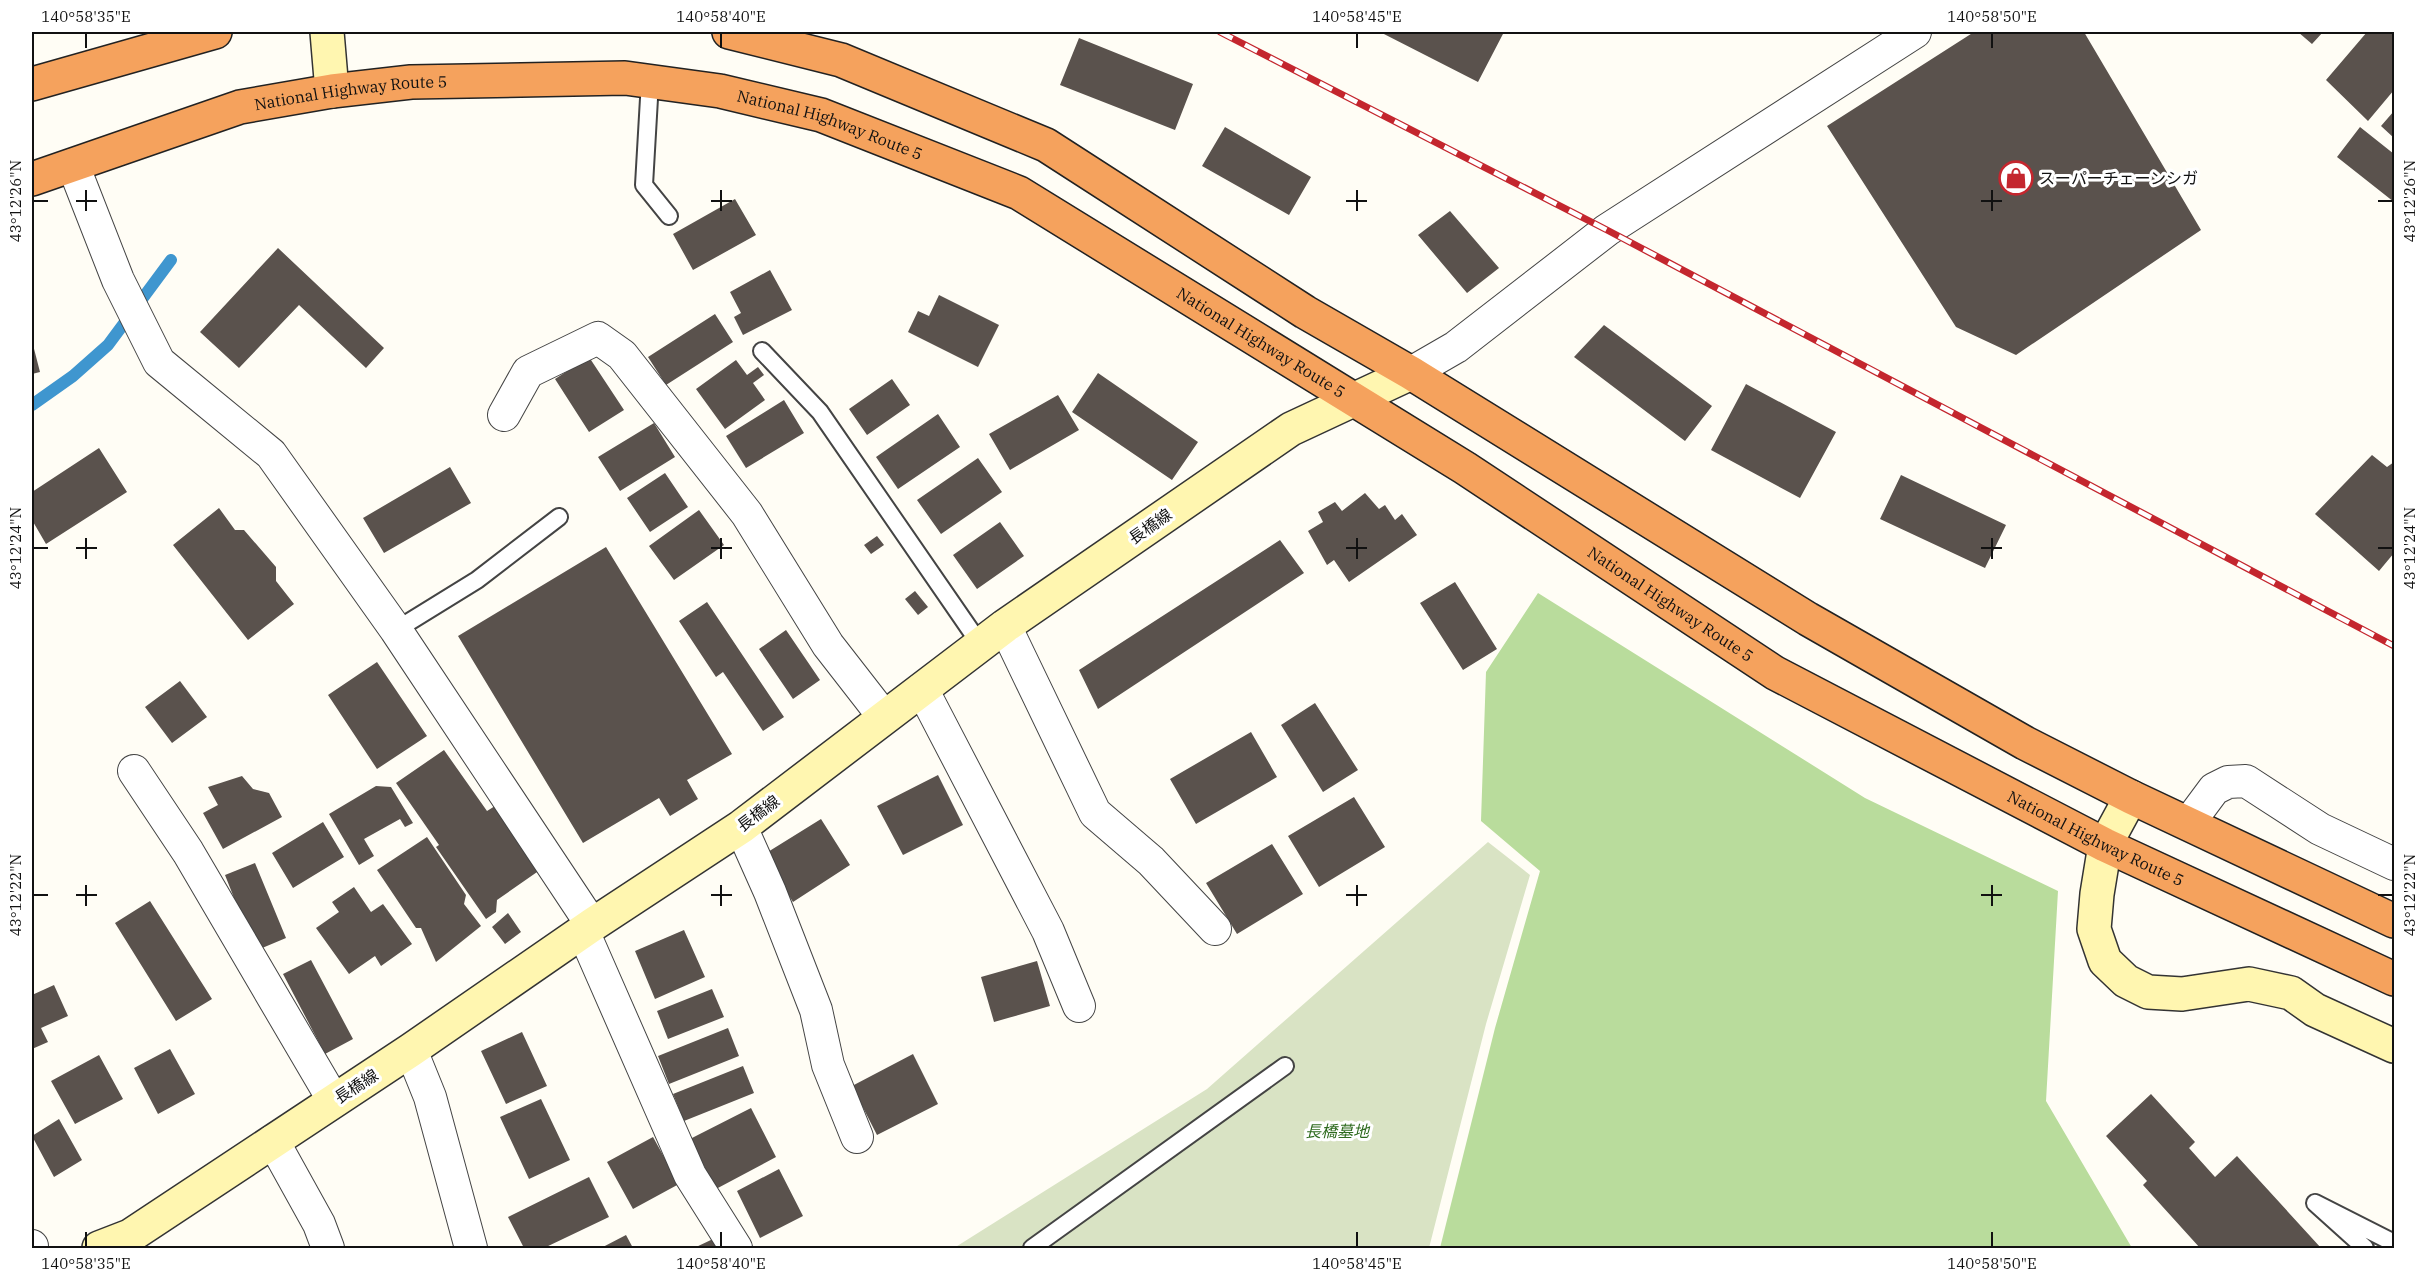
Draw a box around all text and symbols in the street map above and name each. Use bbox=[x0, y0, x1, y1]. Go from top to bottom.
text: 140°58'35"E bbox=[41, 7, 131, 26]
text: 140°58'40"E bbox=[676, 7, 766, 26]
text: 140°58'45"E bbox=[1312, 7, 1402, 26]
text: 140°58'50"E bbox=[1947, 7, 2037, 26]
street label: National Highway Route 5 bbox=[253, 71, 447, 114]
street label: National Highway Route 5 bbox=[735, 85, 926, 164]
text: 43°12'26"N bbox=[6, 160, 25, 242]
shop icon: スーパーチェーンシガ bbox=[1998, 160, 2034, 196]
text: 43°12'26"N bbox=[2400, 160, 2419, 242]
place label: スーパーチェーンシガ bbox=[2039, 168, 2198, 188]
street label: National Highway Route 5 bbox=[1173, 283, 1349, 402]
street label: 長橋線 bbox=[1125, 504, 1175, 548]
text: 43°12'24"N bbox=[6, 507, 25, 589]
text: 43°12'24"N bbox=[2400, 507, 2419, 589]
street label: National Highway Route 5 bbox=[1584, 542, 1757, 666]
street label: National Highway Route 5 bbox=[2004, 786, 2187, 890]
street label: 長橋線 bbox=[733, 791, 783, 835]
text: 43°12'22"N bbox=[6, 854, 25, 936]
text: 43°12'22"N bbox=[2400, 854, 2419, 936]
street label: 長橋線 bbox=[330, 1065, 382, 1107]
park label: 長橋墓地 bbox=[1305, 1121, 1371, 1141]
text: 140°58'35"E bbox=[41, 1254, 131, 1273]
text: 140°58'40"E bbox=[676, 1254, 766, 1273]
text: 140°58'45"E bbox=[1312, 1254, 1402, 1273]
text: 140°58'50"E bbox=[1947, 1254, 2037, 1273]

